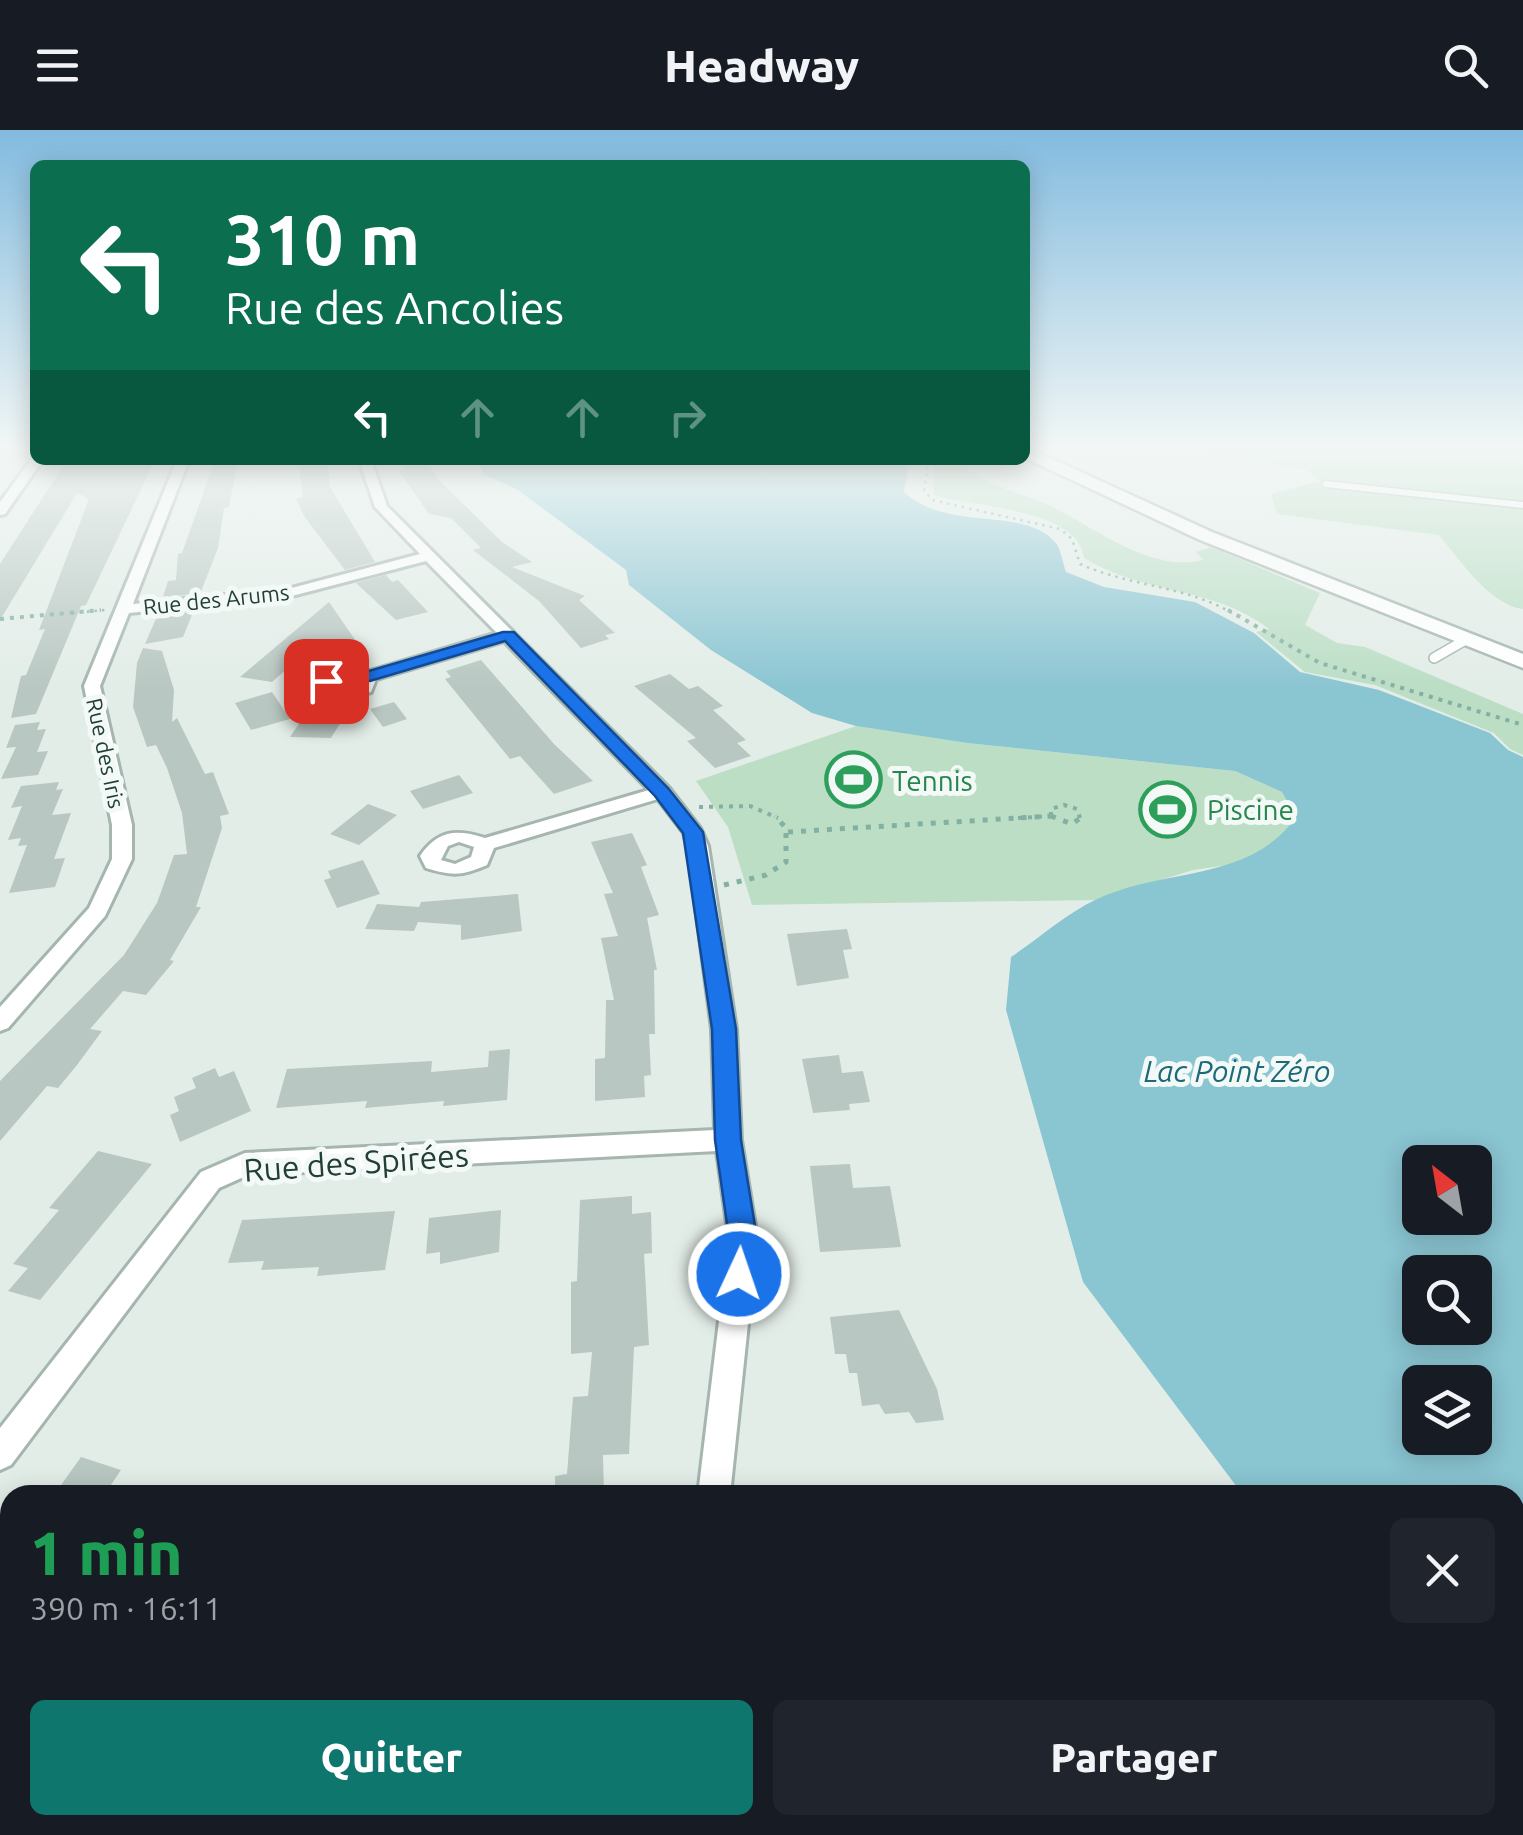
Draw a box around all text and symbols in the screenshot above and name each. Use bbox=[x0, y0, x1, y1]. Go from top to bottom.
icon: menu bbox=[30, 38, 85, 93]
icon: search bbox=[1438, 38, 1493, 93]
text: Headway bbox=[664, 40, 859, 91]
icon: left bbox=[60, 200, 190, 330]
text: 310 m bbox=[225, 200, 420, 278]
text: Rue des Ancolies bbox=[225, 282, 564, 333]
icon: left bbox=[345, 390, 400, 445]
icon: ahead bbox=[450, 390, 505, 445]
icon: ahead bbox=[555, 390, 610, 445]
icon: right bbox=[660, 390, 715, 445]
street label: Rue des Arums bbox=[142, 579, 290, 619]
pin bbox=[284, 639, 369, 724]
icon: arrive bbox=[299, 654, 354, 709]
street label: Rue des Iris bbox=[82, 696, 130, 810]
sports icon: Tennis bbox=[823, 750, 883, 810]
place label: Tennis bbox=[892, 765, 973, 796]
sports icon: Piscine bbox=[1138, 779, 1198, 839]
place label: Piscine bbox=[1207, 794, 1294, 825]
water label: Lac Point Zéro bbox=[1144, 1054, 1330, 1088]
street label: Rue des Spirées bbox=[242, 1136, 470, 1188]
north arrow bbox=[1402, 1145, 1492, 1235]
map controls bbox=[1402, 1145, 1492, 1455]
position arrow bbox=[687, 1222, 791, 1326]
button: search bbox=[1402, 1255, 1492, 1345]
button: layers bbox=[1402, 1365, 1492, 1455]
button: close bbox=[1390, 1518, 1495, 1623]
text: 1 min bbox=[30, 1519, 183, 1586]
text: 390 m · 16:11 bbox=[30, 1590, 222, 1626]
button: Quitter bbox=[30, 1700, 753, 1815]
button: Partager bbox=[773, 1700, 1495, 1815]

